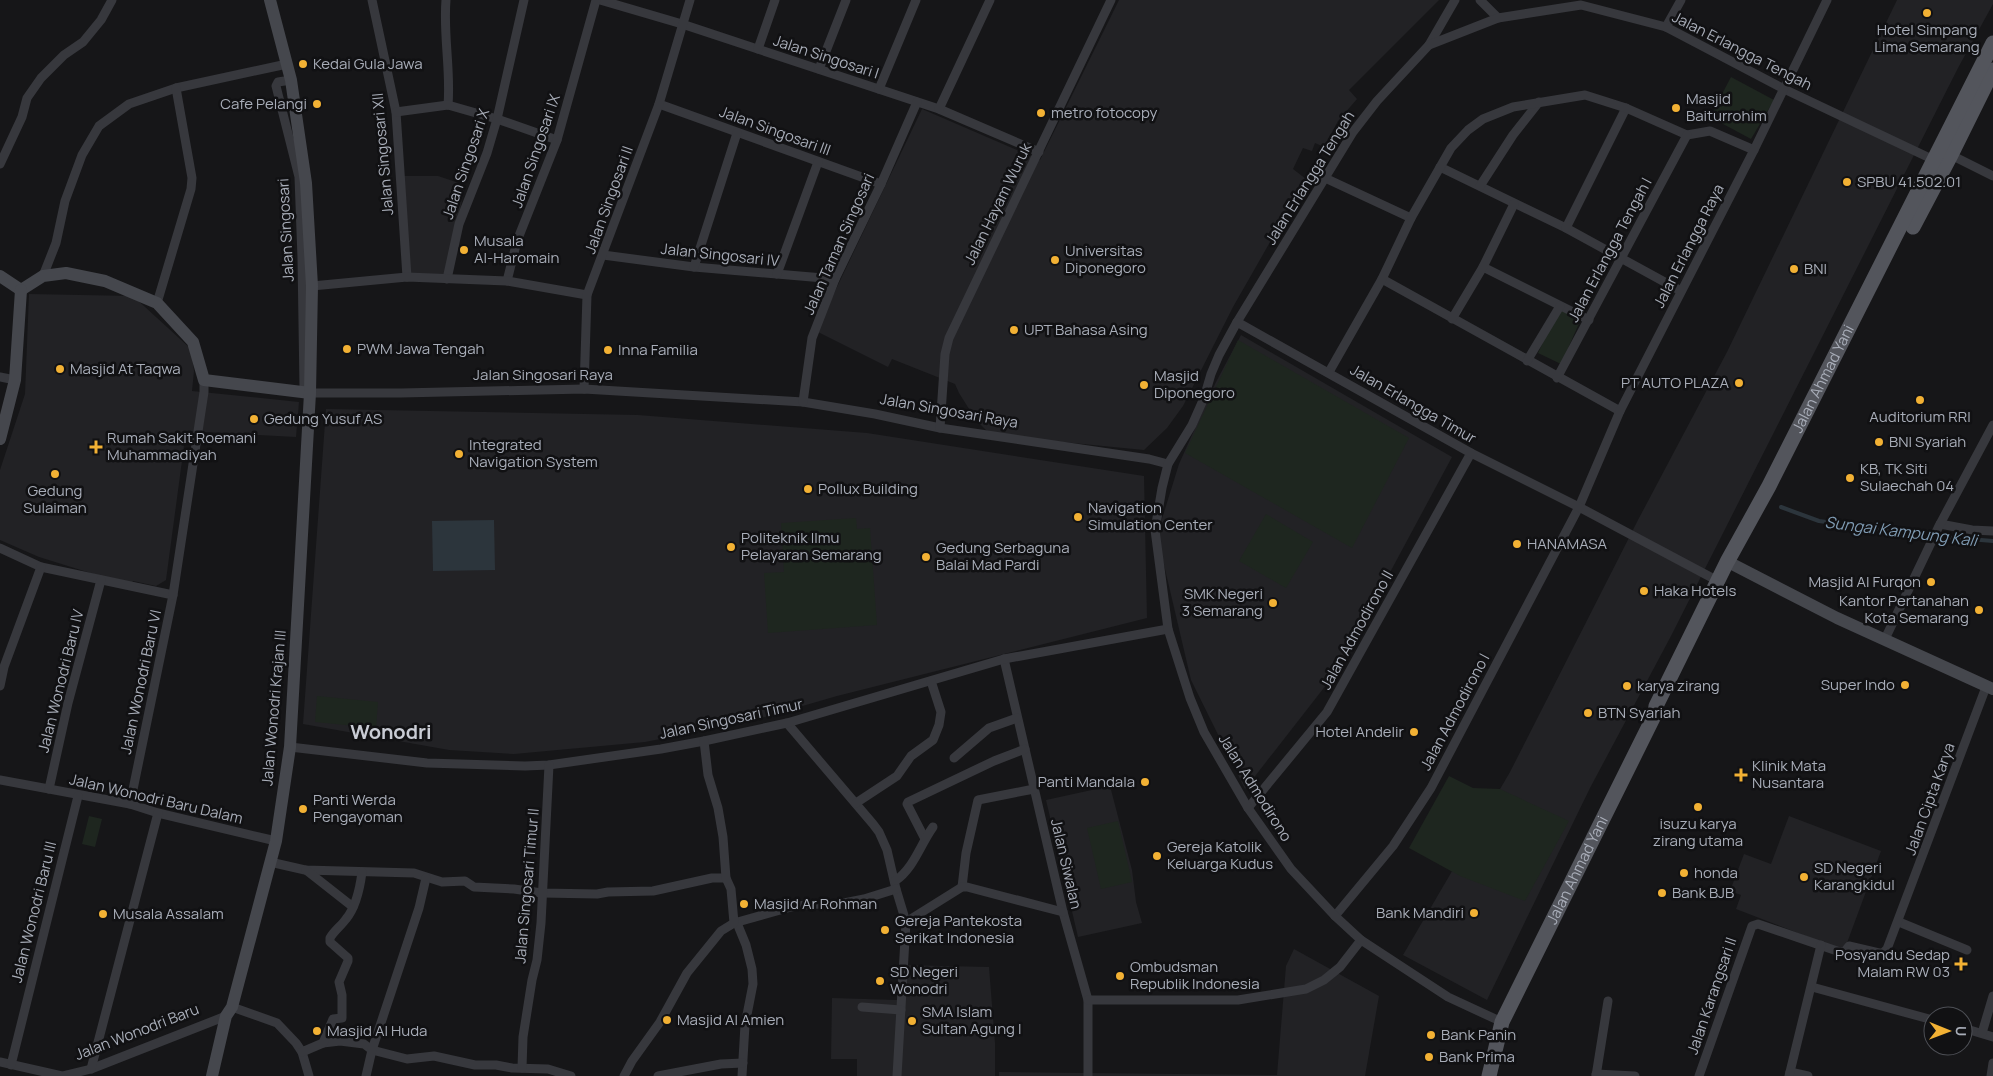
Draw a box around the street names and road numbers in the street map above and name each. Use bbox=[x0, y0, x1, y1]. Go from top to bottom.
street label: Jalan Erlangga Tengah bbox=[1669, 6, 1816, 95]
street label: Jalan Singosari I bbox=[771, 30, 882, 84]
street label: Jalan Singosari IX bbox=[506, 91, 565, 211]
street label: Jalan Singosari XII bbox=[367, 92, 398, 216]
street label: Jalan Singosari III bbox=[717, 101, 834, 160]
street label: Jalan Singosari X bbox=[437, 106, 494, 222]
street label: Jalan Erlangga Tengah bbox=[1260, 107, 1359, 249]
street label: Jalan Hayam Wuruk bbox=[959, 139, 1036, 268]
street label: Jalan Singosari II bbox=[579, 143, 638, 257]
street label: Jalan Taman Singosari bbox=[798, 170, 879, 318]
street label: Jalan Erlangga Tengah I bbox=[1563, 174, 1657, 326]
street label: Jalan Singosari bbox=[272, 178, 299, 282]
street label: Jalan Erlangga Raya bbox=[1648, 180, 1729, 311]
street label: Jalan Singosari IV bbox=[660, 238, 780, 271]
street label: Jalan Ahmad Yani bbox=[1787, 321, 1859, 436]
street label: Jalan Erlangga Timur bbox=[1346, 359, 1481, 449]
street label: Jalan Singosari Raya bbox=[473, 364, 613, 385]
street label: Jalan Singosari Raya bbox=[878, 388, 1020, 433]
street label: Jalan Admodirono II bbox=[1315, 566, 1398, 693]
street label: Jalan Wonodri Baru IV bbox=[33, 607, 88, 755]
street label: Jalan Wonodri Baru VI bbox=[115, 608, 166, 756]
street label: Jalan Wonodri Krajan III bbox=[256, 629, 291, 787]
street label: Jalan Admodirono I bbox=[1415, 650, 1494, 774]
street label: Jalan Singosari Timur bbox=[657, 693, 805, 744]
street label: Jalan Admodirono bbox=[1214, 730, 1297, 846]
street label: Jalan Cipta Karya bbox=[1899, 740, 1960, 858]
street label: Jalan Wonodri Baru Dalam bbox=[67, 768, 245, 829]
street label: Jalan Singosari Timur II bbox=[509, 807, 544, 965]
street label: Jalan Ahmad Yani bbox=[1541, 812, 1613, 928]
street label: Jalan Siwalan bbox=[1046, 817, 1087, 911]
street label: Jalan Wonodri Baru III bbox=[6, 839, 61, 985]
street label: Jalan Karangsari II bbox=[1682, 934, 1741, 1057]
street label: Jalan Wonodri Baru bbox=[72, 998, 202, 1065]

